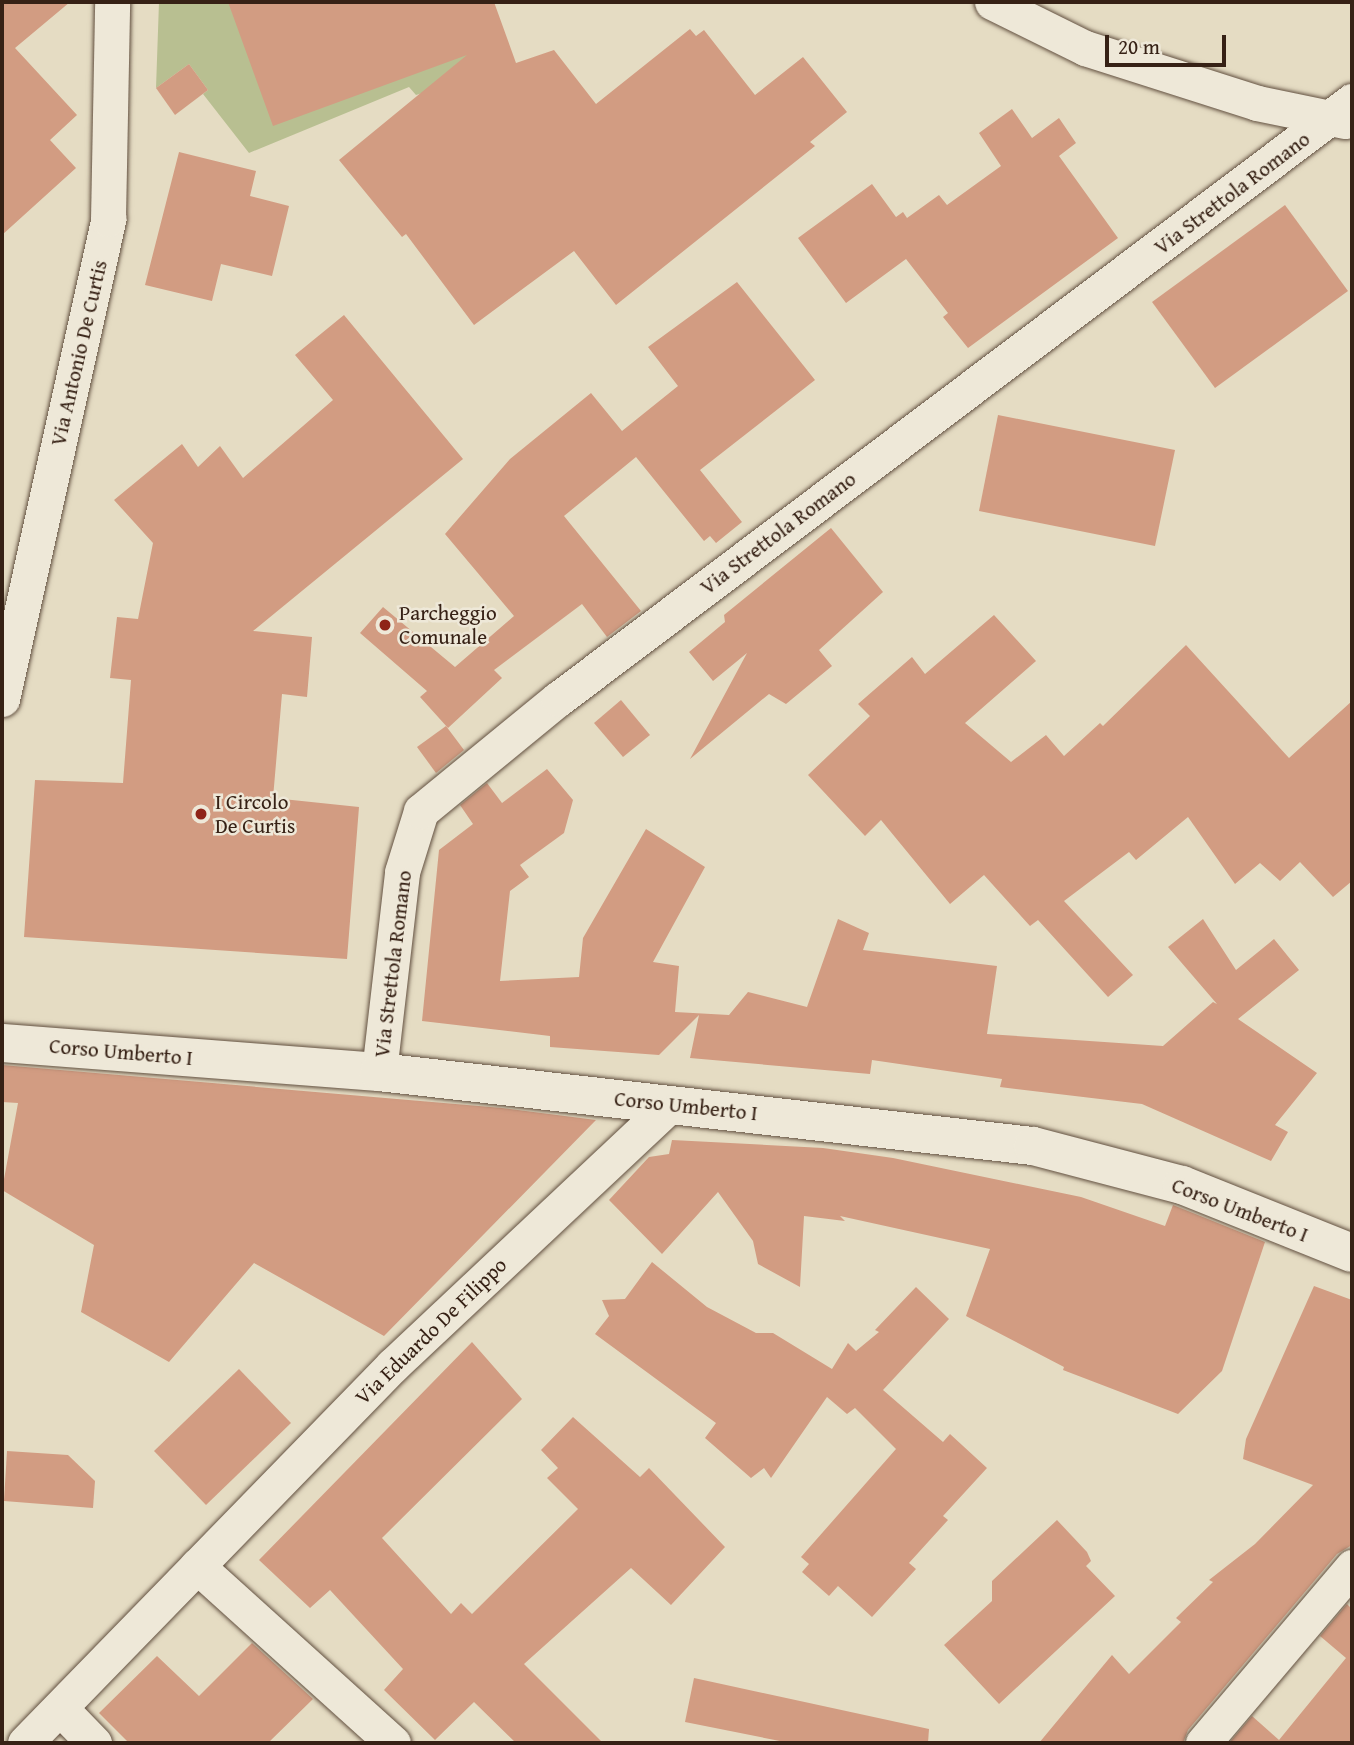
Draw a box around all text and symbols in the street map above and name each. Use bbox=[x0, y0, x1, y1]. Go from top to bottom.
scale bar bbox=[1109, 21, 1230, 65]
text: 20 m bbox=[1118, 31, 1160, 62]
street label: Via Strettola Romano bbox=[1149, 126, 1315, 260]
street label: Via Antonio De Curtis bbox=[45, 258, 113, 448]
street label: Via Strettola Romano bbox=[695, 466, 861, 600]
place label: Parcheggio Comunale bbox=[399, 600, 497, 650]
marker: Parcheggio Comunale bbox=[377, 617, 393, 633]
place label: I Circolo De Curtis bbox=[215, 789, 295, 839]
marker: I Circolo De Curtis bbox=[193, 806, 209, 822]
street label: Via Strettola Romano bbox=[369, 869, 417, 1059]
street label: Corso Umberto I bbox=[48, 1033, 194, 1071]
street label: Corso Umberto I bbox=[613, 1086, 759, 1126]
street label: Corso Umberto I bbox=[1168, 1172, 1312, 1248]
street label: Via Eduardo De Filippo bbox=[350, 1252, 512, 1410]

